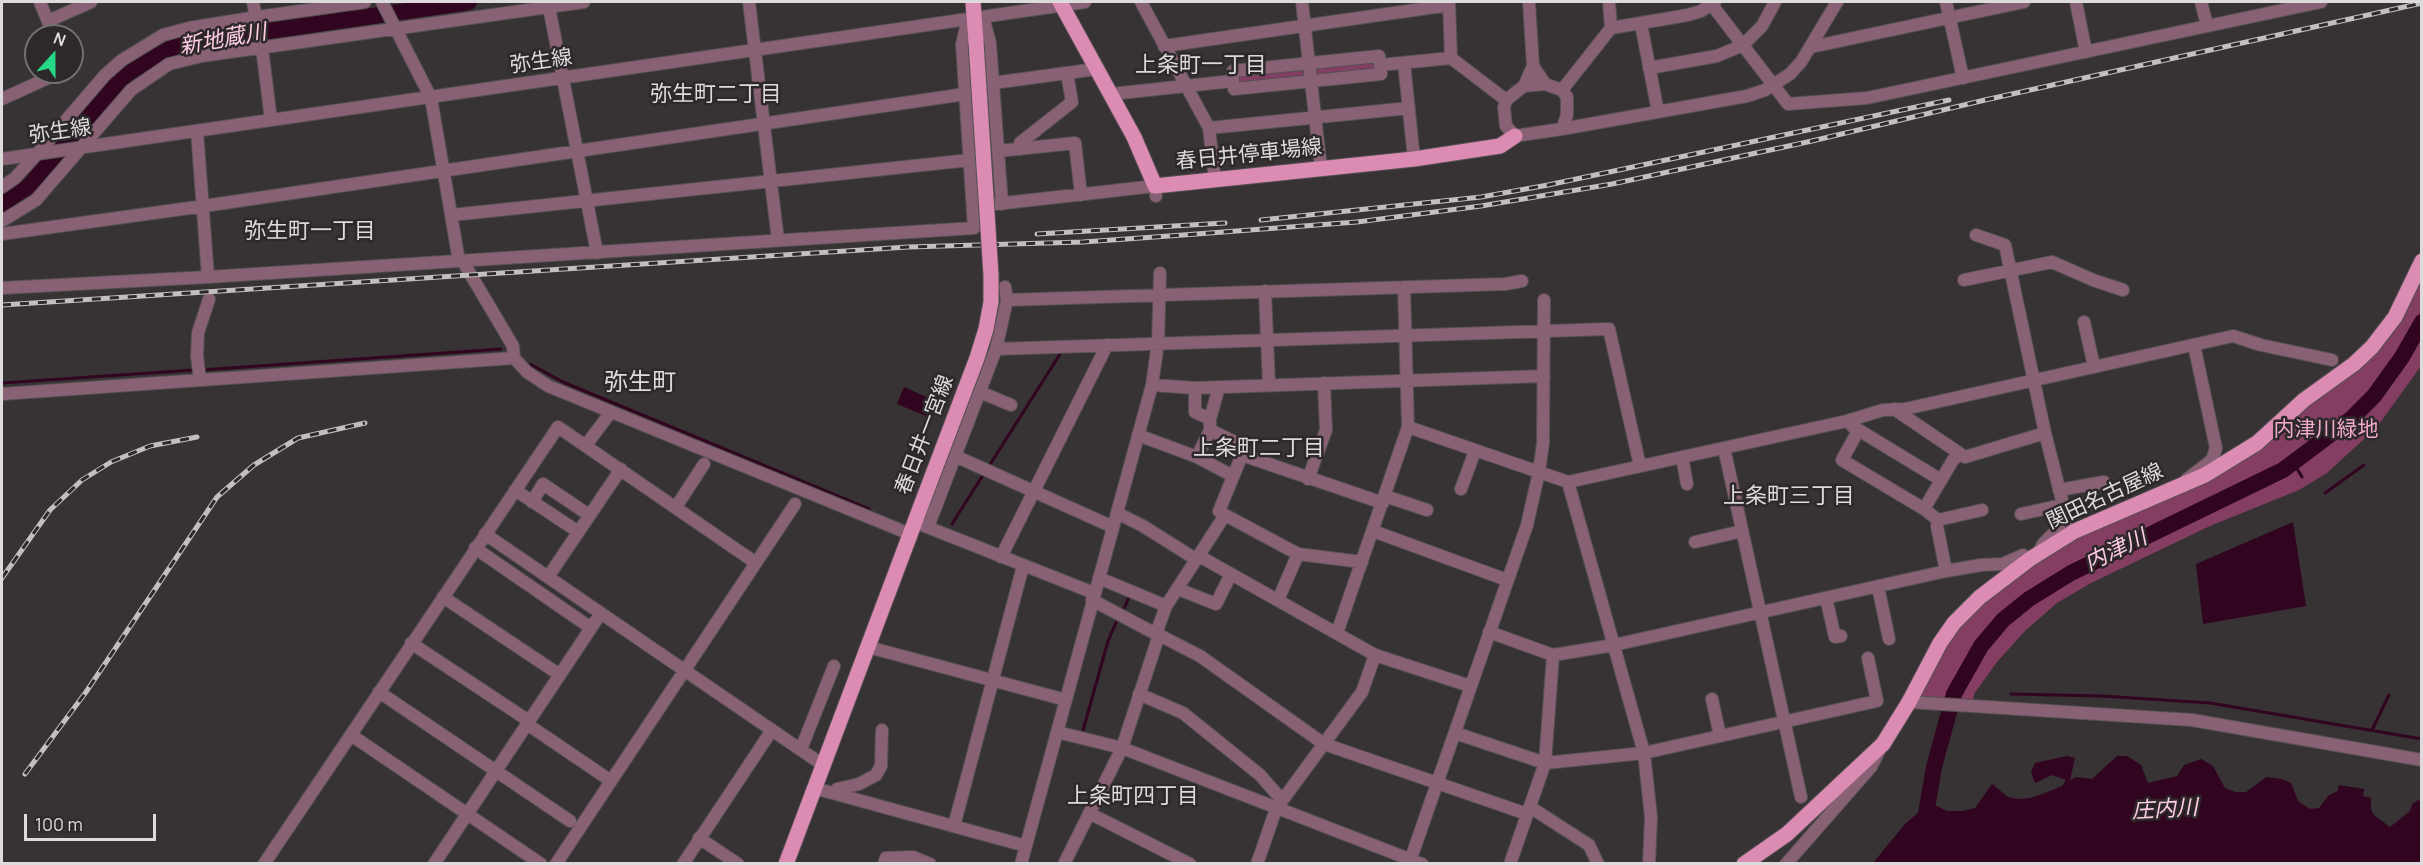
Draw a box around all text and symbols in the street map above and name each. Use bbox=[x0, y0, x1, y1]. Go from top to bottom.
water label: 新地蔵川 bbox=[177, 19, 269, 61]
north arrow bbox=[24, 24, 84, 84]
text: N bbox=[50, 27, 69, 51]
street label: 弥生線 bbox=[508, 45, 574, 79]
district label: 上条町一丁目 bbox=[1135, 53, 1267, 79]
district label: 弥生町二丁目 bbox=[650, 82, 782, 108]
street label: 弥生線 bbox=[27, 115, 93, 149]
street label: 春日井停車場線 bbox=[1175, 135, 1323, 175]
district label: 弥生町一丁目 bbox=[244, 219, 376, 245]
district label: 弥生町 bbox=[604, 369, 676, 397]
street label: 春日井一宮線 bbox=[891, 372, 959, 498]
park label: 内津川緑地 bbox=[2274, 417, 2378, 443]
district label: 上条町二丁目 bbox=[1193, 436, 1325, 462]
street label: 関田名古屋線 bbox=[2043, 459, 2167, 535]
district label: 上条町三丁目 bbox=[1723, 484, 1855, 510]
water label: 内津川 bbox=[2081, 525, 2151, 577]
district label: 上条町四丁目 bbox=[1067, 784, 1199, 810]
water label: 庄内川 bbox=[2131, 795, 2199, 825]
scale bar bbox=[27, 802, 159, 840]
text: 100 m bbox=[35, 812, 83, 836]

